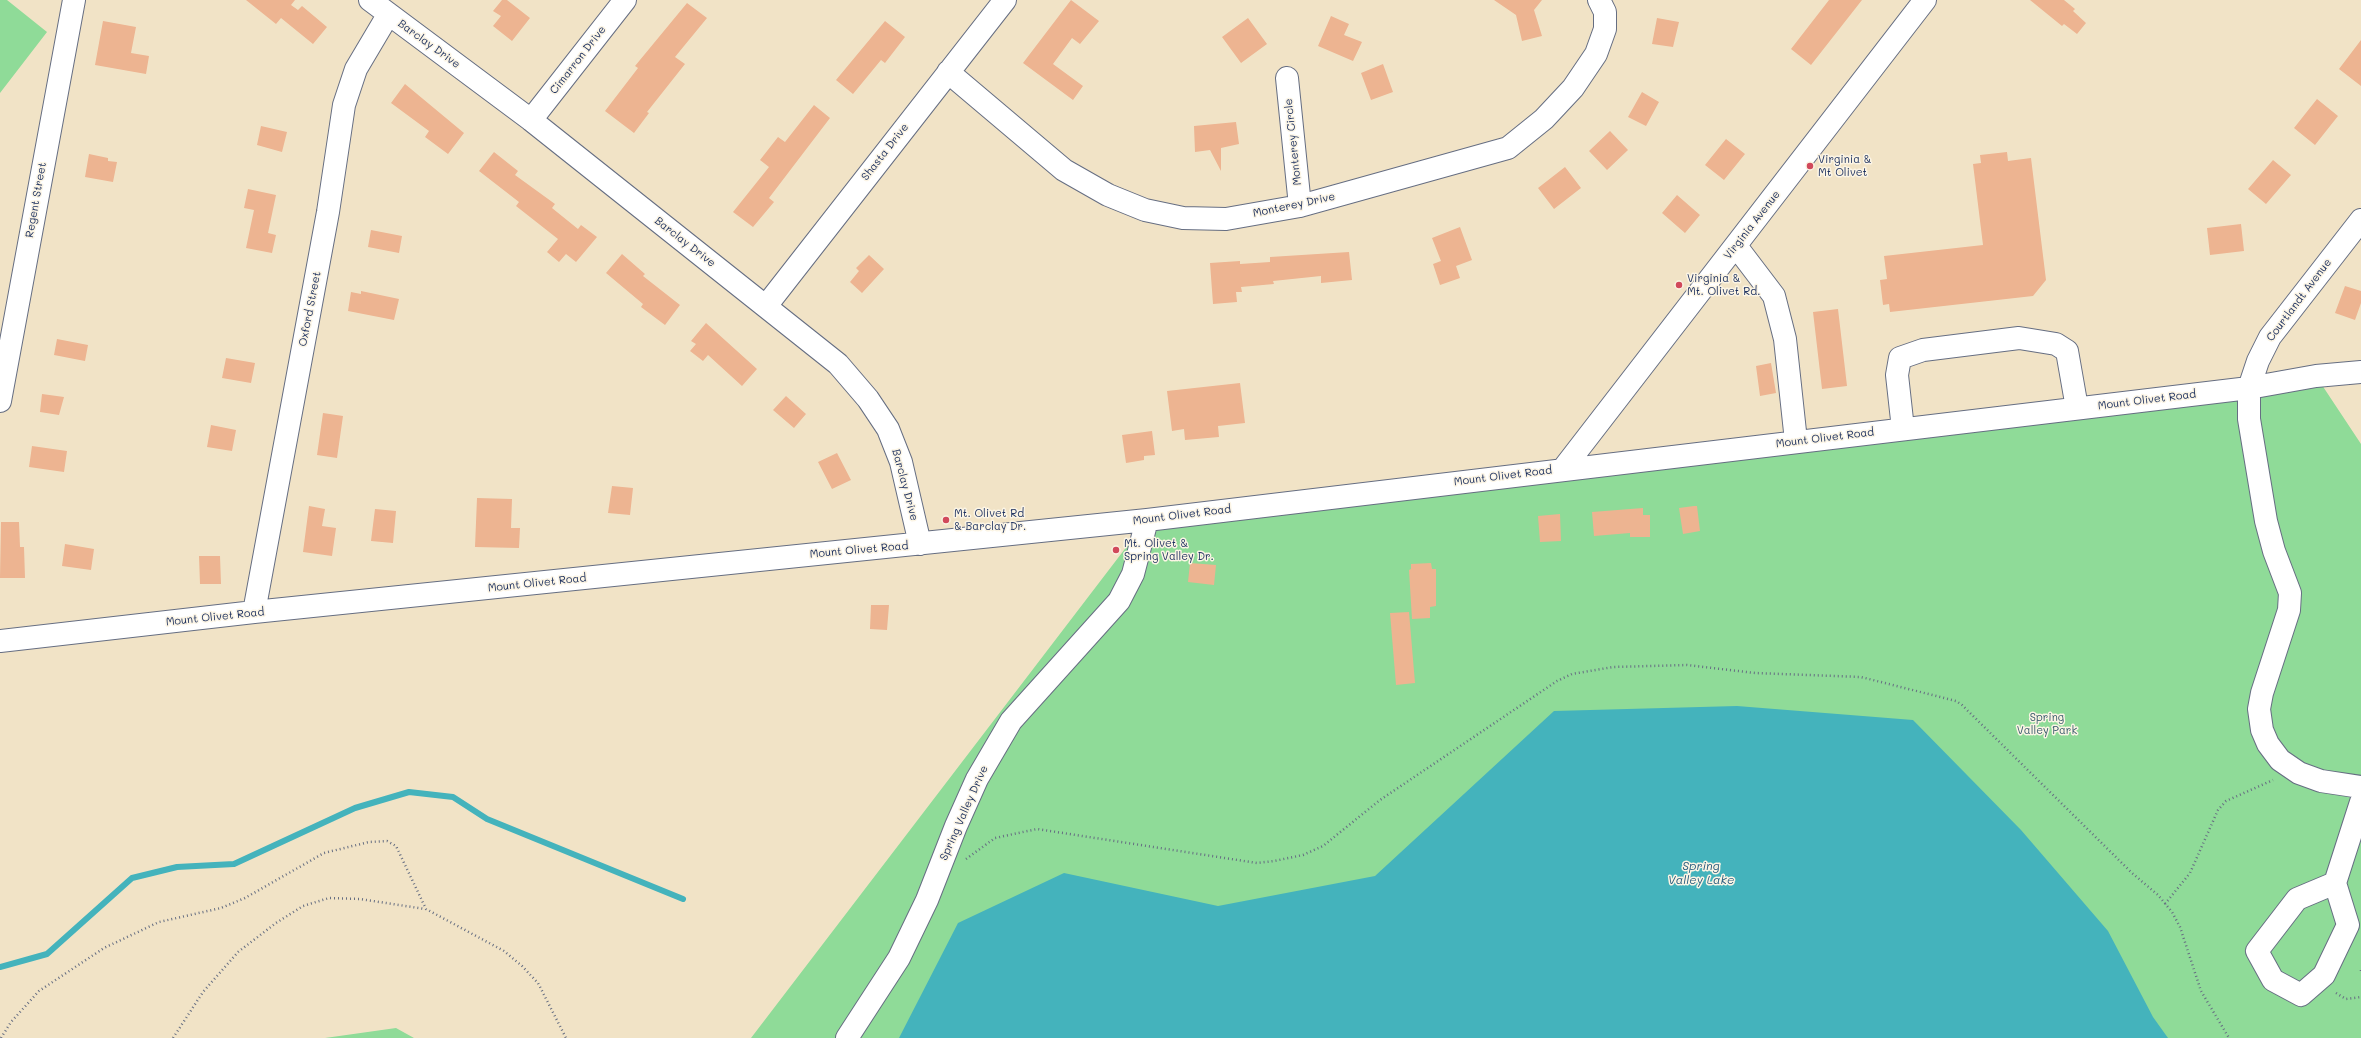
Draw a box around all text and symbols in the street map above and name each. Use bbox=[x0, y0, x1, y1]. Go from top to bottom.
street label: Barclay Drive bbox=[395, 17, 463, 71]
street label: Cimarron Drive bbox=[547, 23, 609, 97]
street label: Monterey Circle bbox=[1282, 98, 1304, 186]
street label: Shasta Drive bbox=[859, 121, 911, 183]
place label: Virginia & Mt Olivet bbox=[1818, 153, 1871, 179]
street label: Regent Street bbox=[23, 161, 49, 239]
marker: Virginia & Mt Olivet bbox=[1805, 161, 1815, 171]
street label: Virginia Avenue bbox=[1721, 188, 1783, 262]
street label: Monterey Drive bbox=[1252, 190, 1336, 220]
street label: Barclay Drive bbox=[652, 214, 718, 270]
street label: Courtlandt Avenue bbox=[2264, 256, 2334, 344]
street label: Oxford Street bbox=[296, 270, 324, 348]
place label: Virginia & Mt. Olivet Rd. bbox=[1687, 272, 1760, 298]
marker: Virginia & Mt. Olivet Rd. bbox=[1674, 280, 1684, 290]
street label: Mount Olivet Road bbox=[2097, 387, 2197, 413]
street label: Mount Olivet Road bbox=[1775, 425, 1875, 451]
street label: Barclay Drive bbox=[889, 448, 921, 522]
street label: Mount Olivet Road bbox=[1453, 463, 1553, 489]
street label: Mount Olivet Road bbox=[1132, 502, 1232, 528]
place label: Mt. Olivet Rd & Barclay Dr. bbox=[954, 507, 1026, 533]
marker: Mt. Olivet Rd & Barclay Dr. bbox=[941, 515, 951, 525]
place label: Mt. Olivet & Spring Valley Dr. bbox=[1124, 537, 1214, 563]
street label: Mount Olivet Road bbox=[809, 539, 909, 561]
marker: Mt. Olivet & Spring Valley Dr. bbox=[1111, 545, 1121, 555]
street label: Mount Olivet Road bbox=[487, 571, 587, 595]
street label: Mount Olivet Road bbox=[165, 605, 265, 629]
park label: Spring Valley Park bbox=[2017, 711, 2077, 737]
street label: Spring Valley Drive bbox=[937, 764, 991, 862]
water label: Spring Valley Lake bbox=[1668, 859, 1734, 887]

